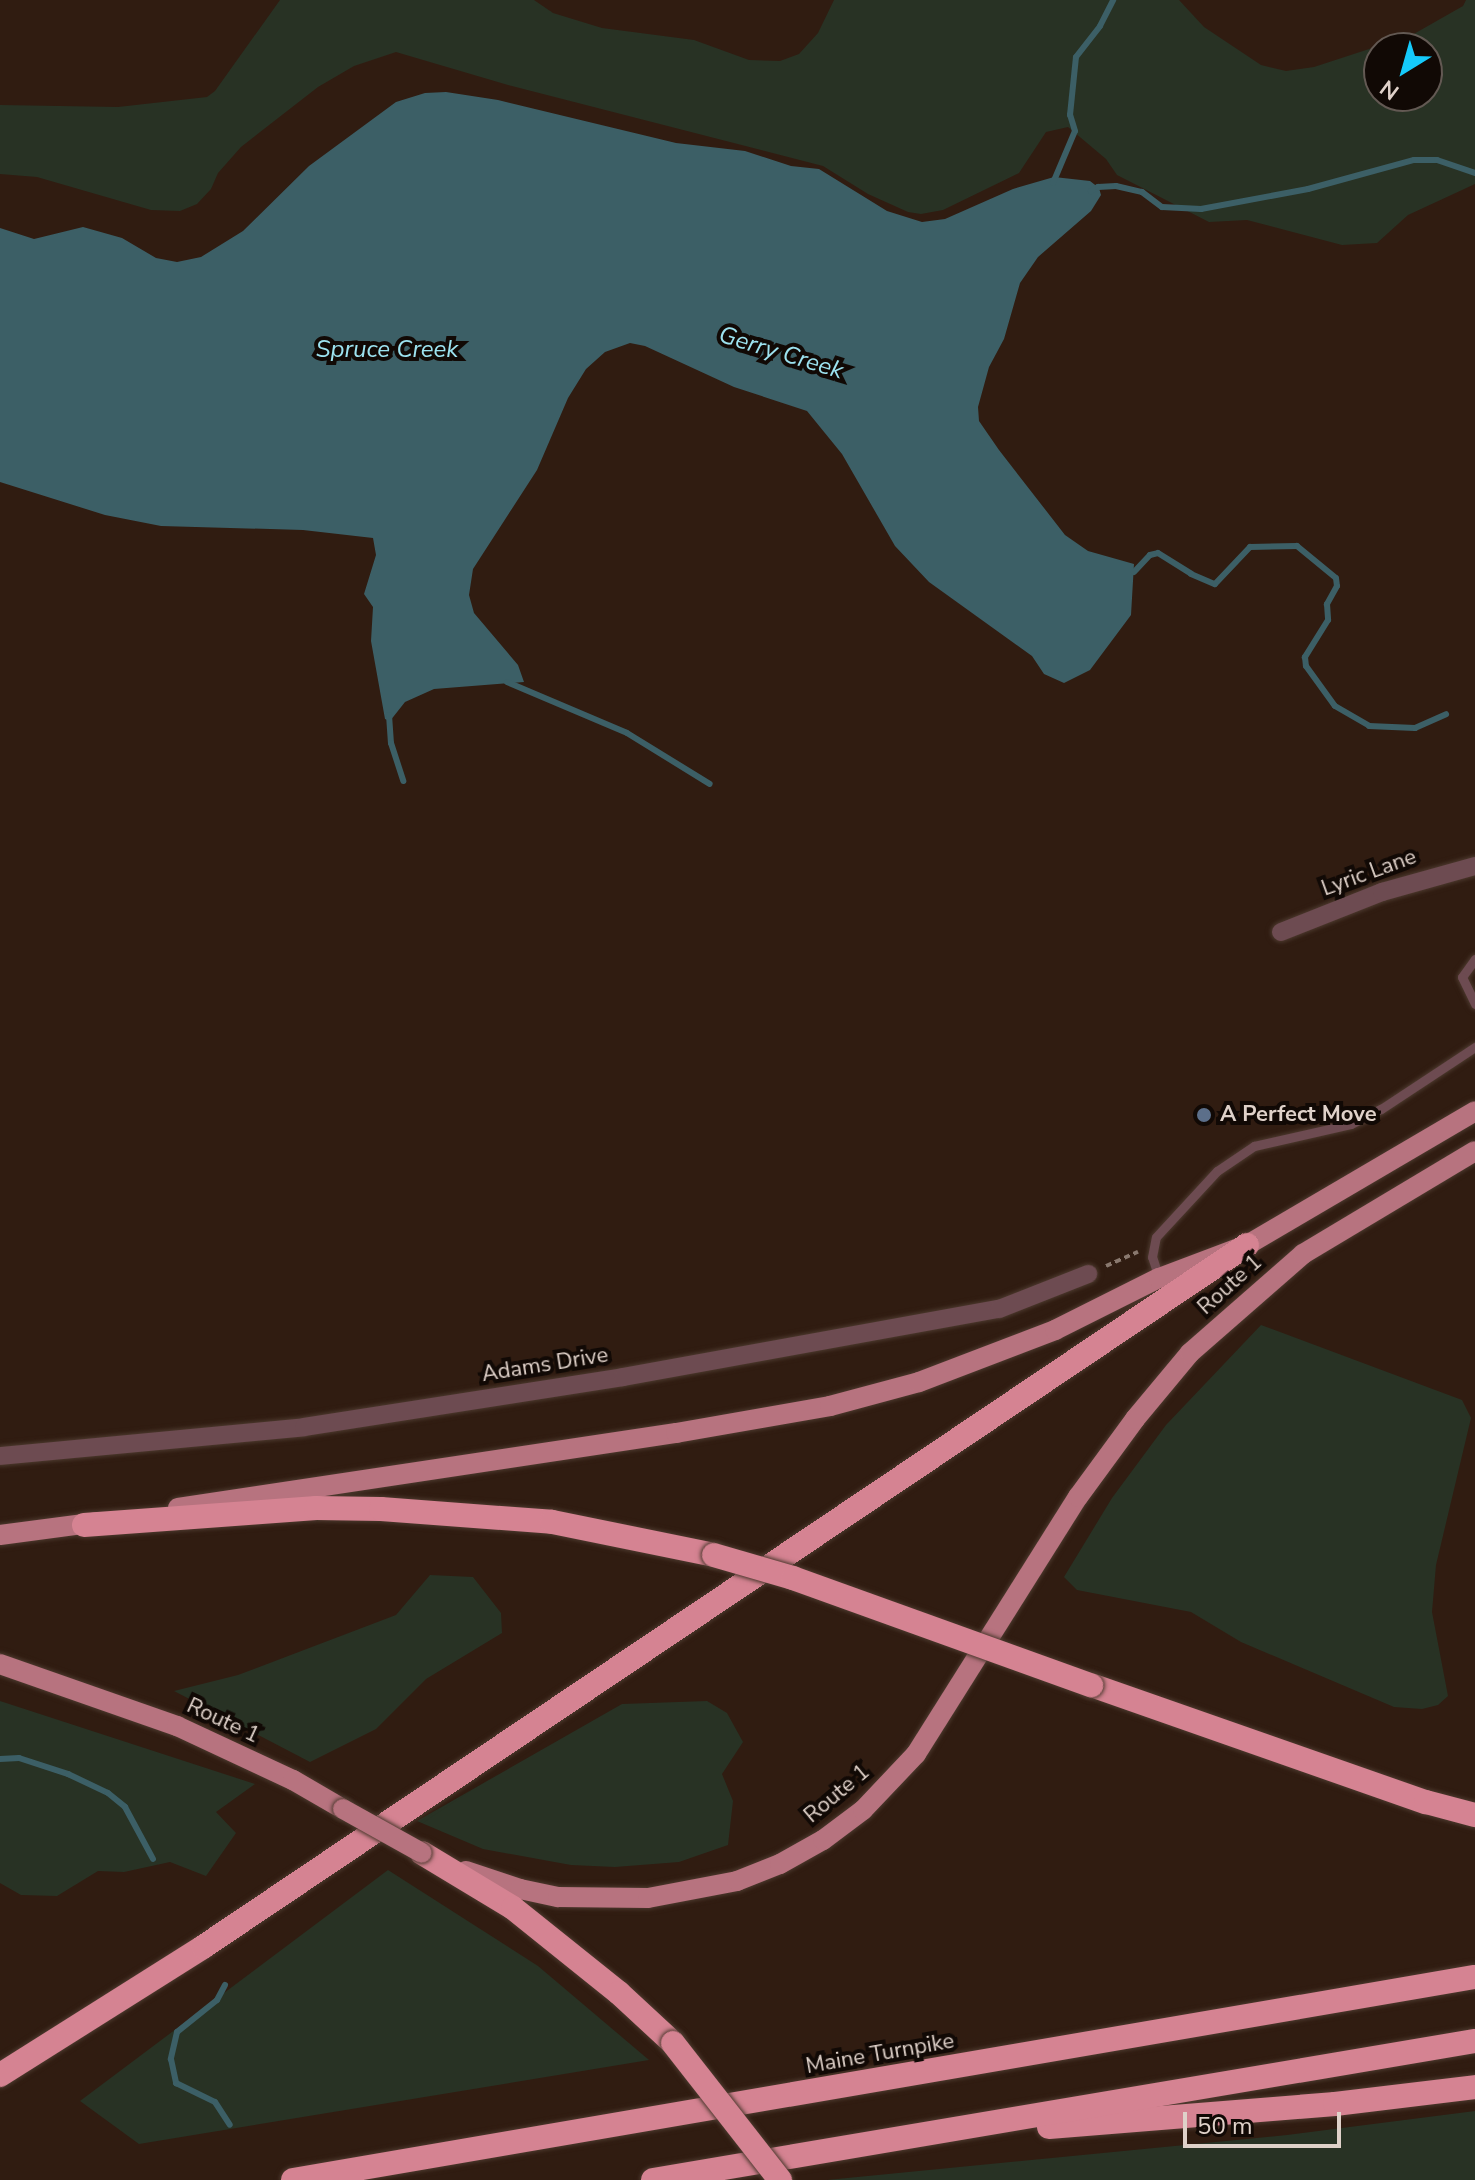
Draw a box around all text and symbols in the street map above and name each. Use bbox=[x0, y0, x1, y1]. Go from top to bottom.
north arrow bbox=[1363, 32, 1443, 112]
text: N bbox=[1374, 73, 1405, 107]
water label: Gerry Creek bbox=[715, 320, 847, 386]
water label: Spruce Creek bbox=[316, 336, 458, 364]
street label: Lyric Lane bbox=[1318, 844, 1420, 902]
place label: A Perfect Move bbox=[1220, 1102, 1377, 1128]
marker: A Perfect Move bbox=[1195, 1106, 1213, 1124]
street label: Route 1 bbox=[1192, 1249, 1268, 1321]
street label: Adams Drive bbox=[480, 1342, 610, 1388]
street label: Route 1 bbox=[182, 1693, 264, 1749]
street label: Route 1 bbox=[799, 1759, 875, 1829]
street label: Maine Turnpike bbox=[804, 2028, 956, 2080]
scale bar bbox=[1187, 2096, 1345, 2146]
text: 50 m bbox=[1197, 2110, 1253, 2142]

